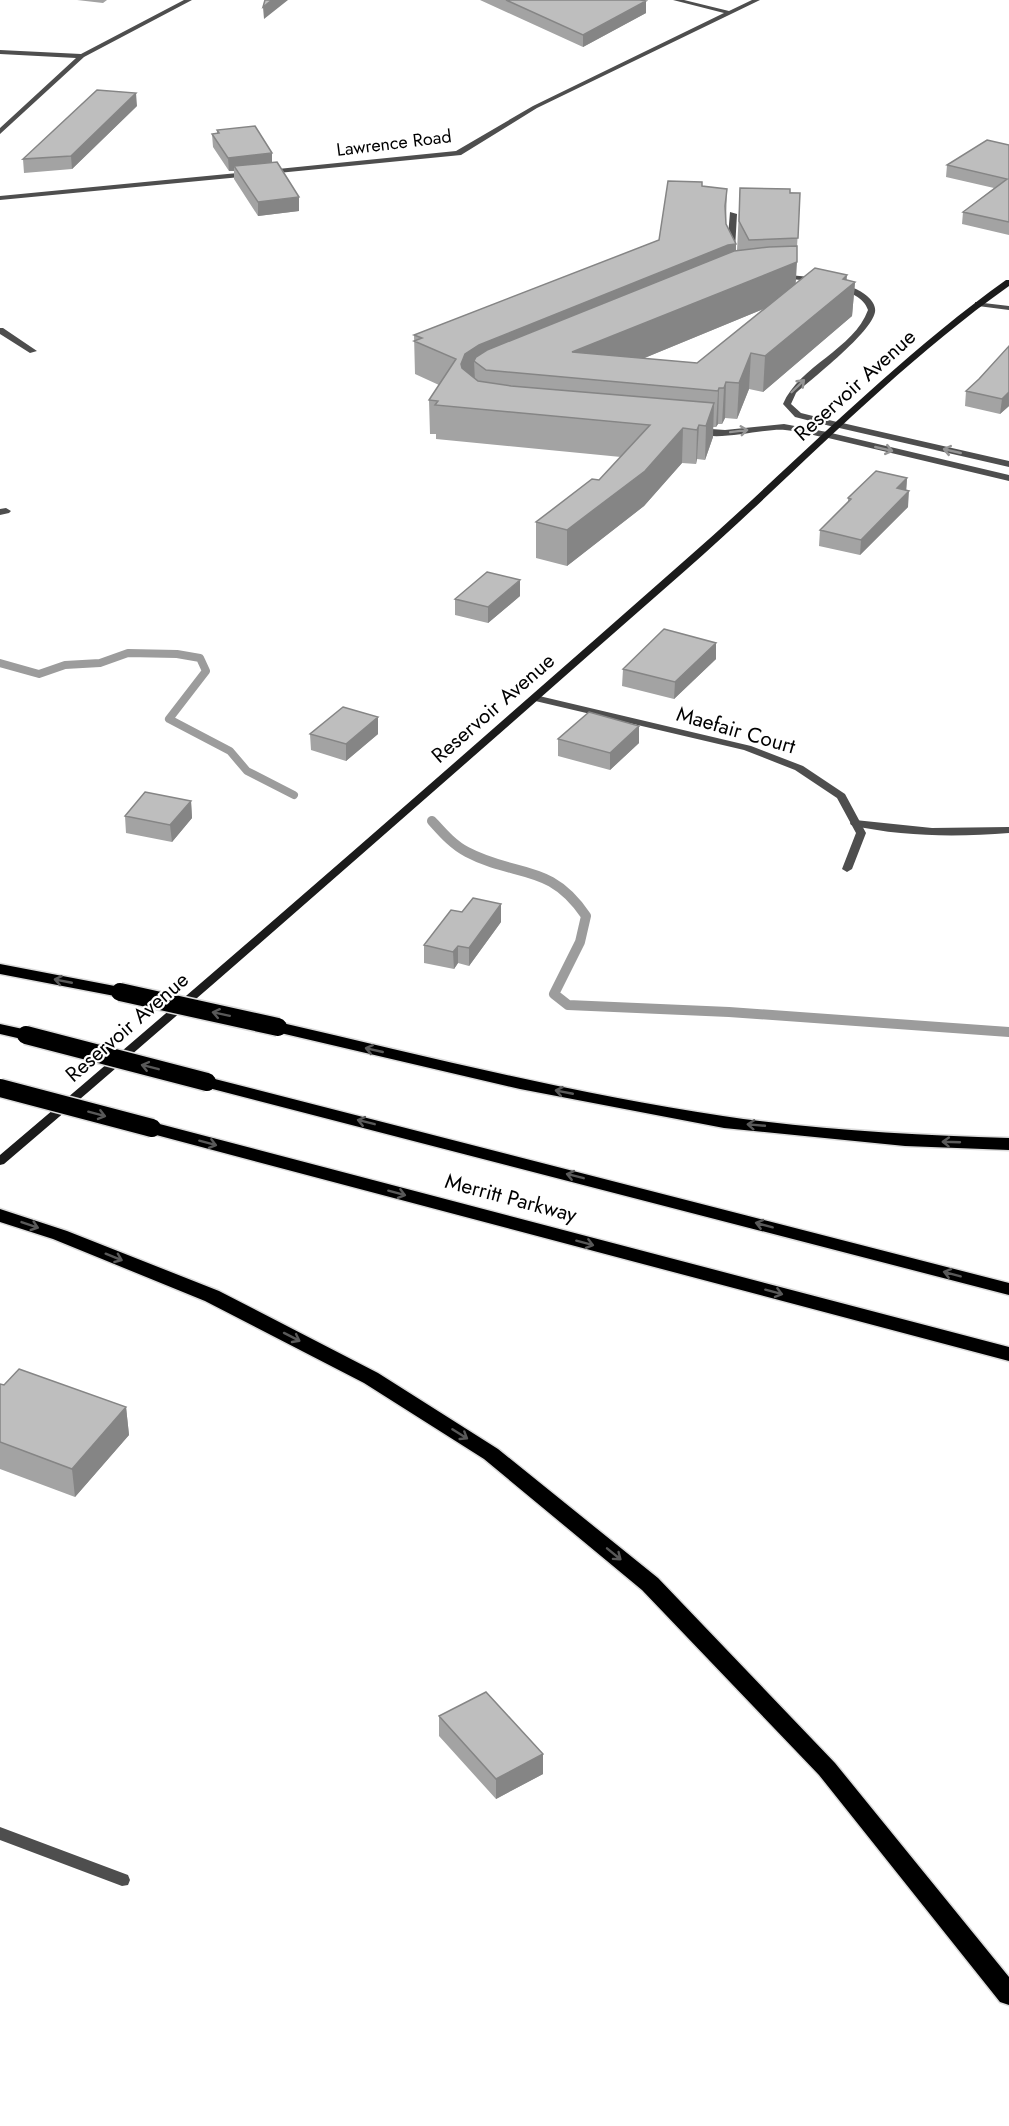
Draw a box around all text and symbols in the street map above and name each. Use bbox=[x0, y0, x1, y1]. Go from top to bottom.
street label: Lawrence Road bbox=[335, 123, 453, 163]
street label: Reservoir Avenue bbox=[788, 322, 923, 448]
one-way arrow bbox=[791, 379, 806, 394]
one-way arrow bbox=[729, 426, 749, 437]
one-way arrow bbox=[874, 443, 893, 455]
one-way arrow bbox=[943, 445, 962, 457]
street label: Reservoir Avenue bbox=[425, 646, 561, 770]
street label: Maefair Court bbox=[673, 699, 799, 761]
street label: Reservoir Avenue bbox=[59, 965, 195, 1089]
one-way arrow bbox=[54, 975, 73, 986]
one-way arrow bbox=[211, 1008, 231, 1019]
one-way arrow bbox=[365, 1043, 384, 1055]
one-way arrow bbox=[141, 1061, 160, 1073]
one-way arrow bbox=[555, 1086, 575, 1097]
one-way arrow bbox=[87, 1108, 106, 1120]
one-way arrow bbox=[356, 1116, 375, 1128]
one-way arrow bbox=[747, 1119, 767, 1130]
one-way arrow bbox=[941, 1136, 961, 1147]
one-way arrow bbox=[198, 1138, 217, 1149]
street label: Merritt Parkway bbox=[442, 1166, 581, 1230]
one-way arrow bbox=[566, 1170, 585, 1182]
one-way arrow bbox=[387, 1187, 406, 1199]
one-way arrow bbox=[754, 1219, 773, 1230]
one-way arrow bbox=[20, 1220, 39, 1231]
one-way arrow bbox=[575, 1237, 594, 1249]
one-way arrow bbox=[104, 1252, 123, 1263]
one-way arrow bbox=[943, 1268, 962, 1279]
one-way arrow bbox=[764, 1287, 783, 1299]
one-way arrow bbox=[282, 1332, 300, 1343]
one-way arrow bbox=[451, 1429, 468, 1441]
one-way arrow bbox=[606, 1548, 622, 1561]

